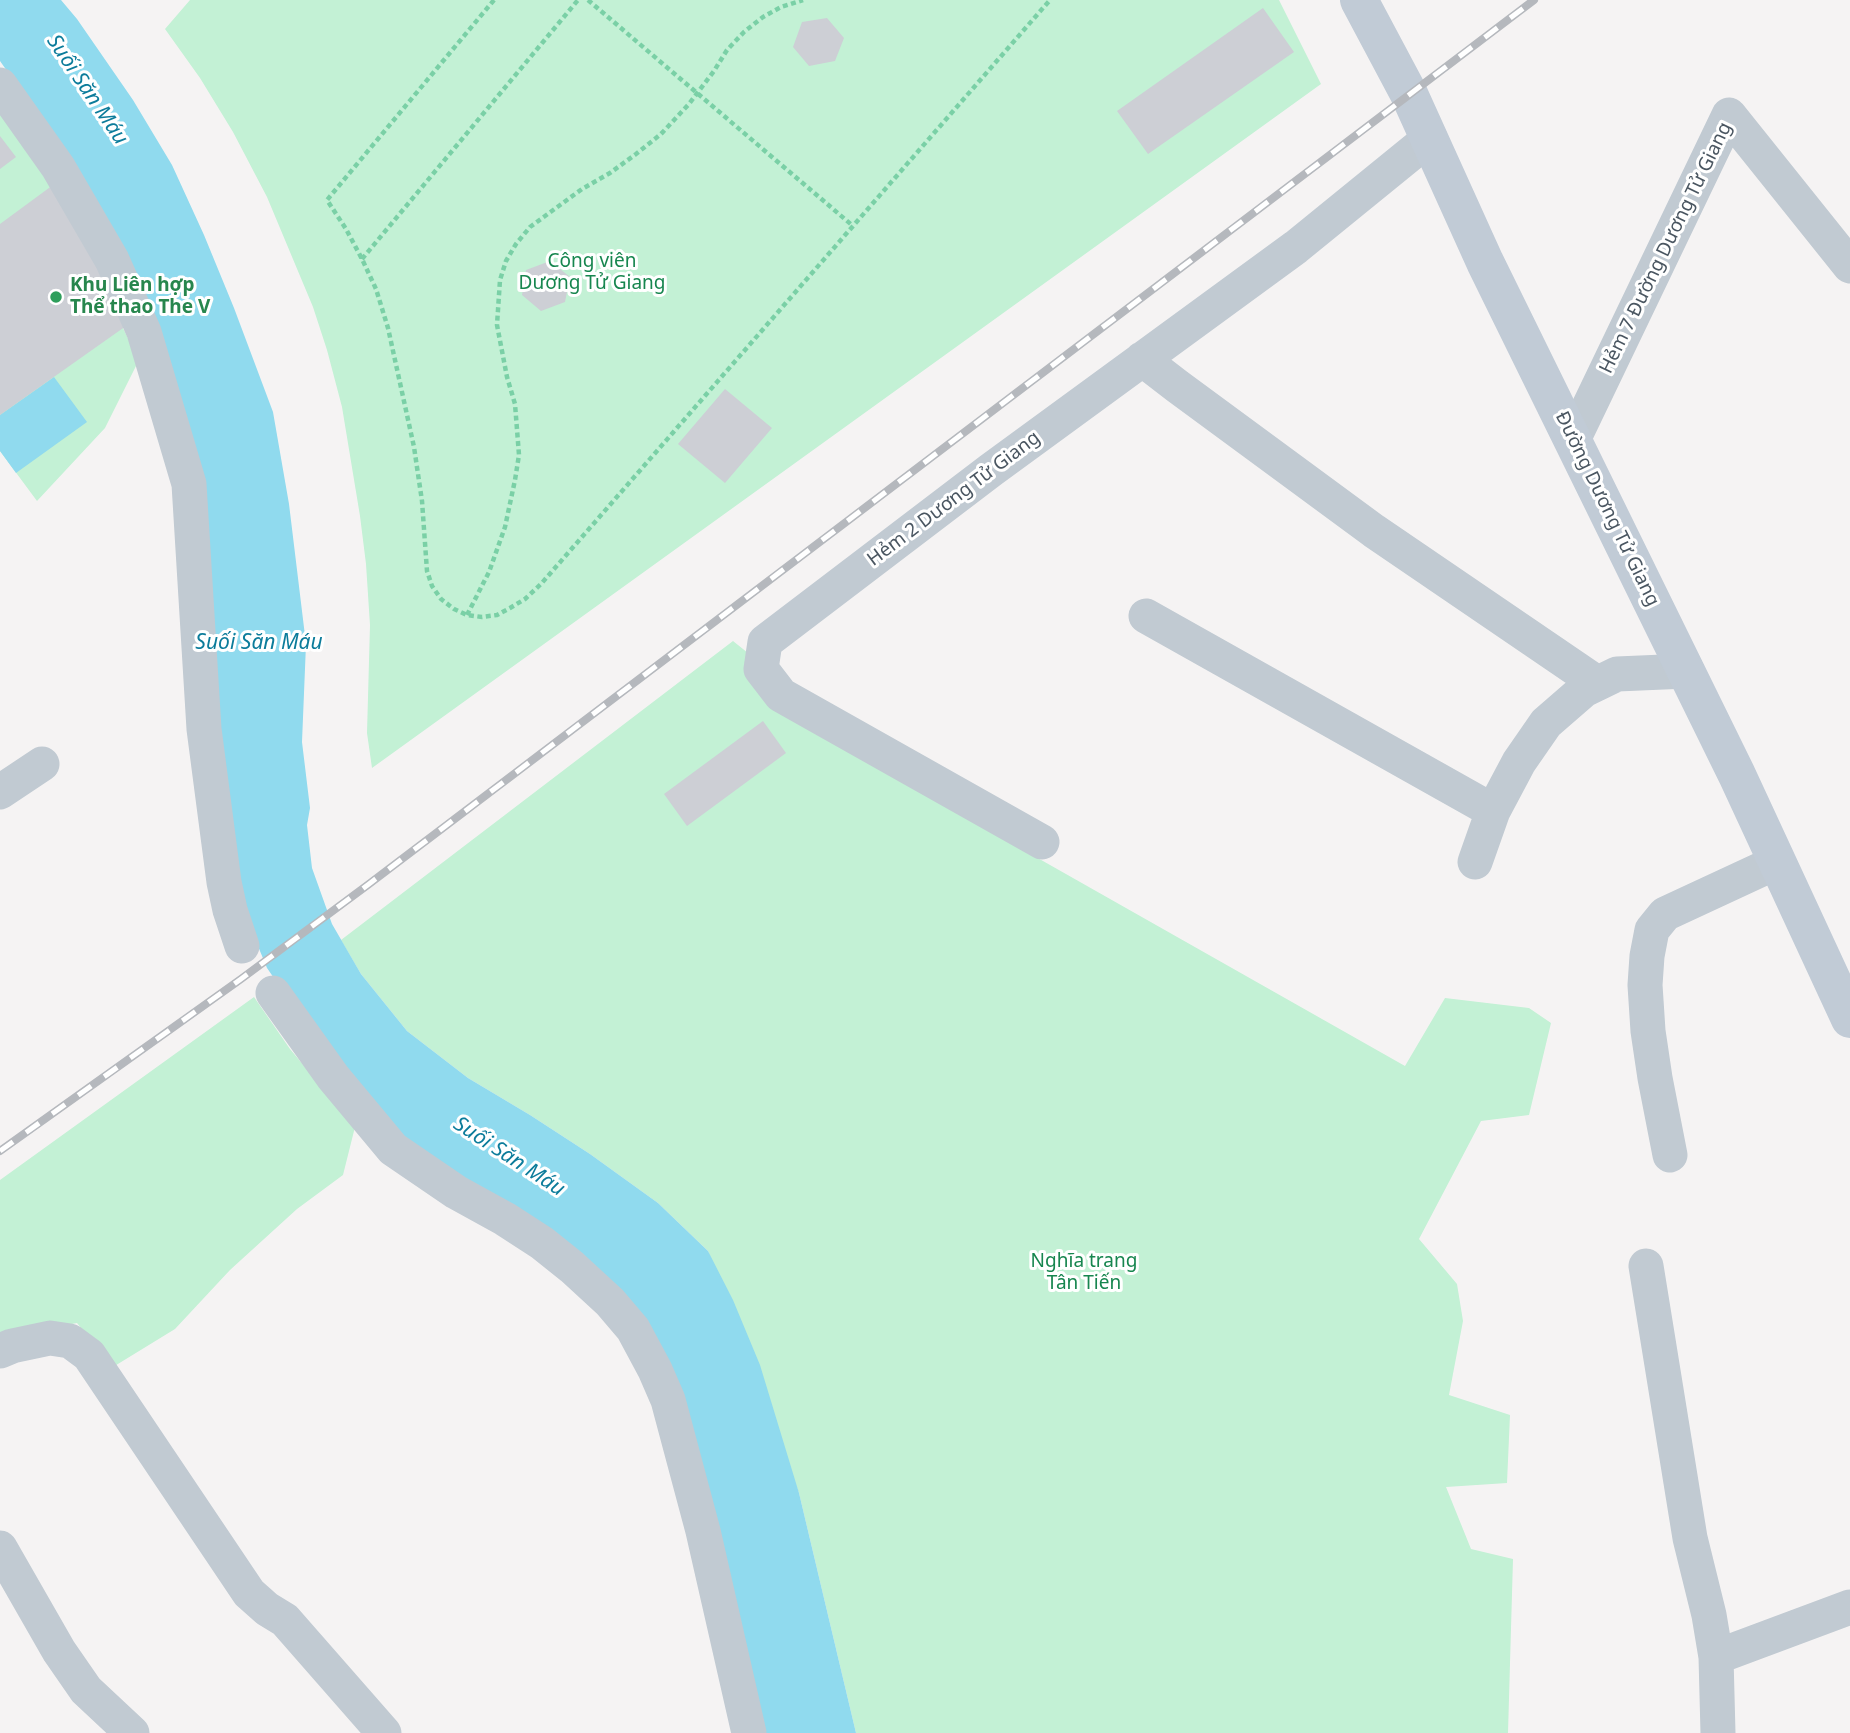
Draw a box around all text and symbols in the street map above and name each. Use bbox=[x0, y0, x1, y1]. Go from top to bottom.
water label: Suối Săn Máu bbox=[41, 30, 133, 150]
street label: Hẻm 7 Đường Dương Tử Giang bbox=[1595, 119, 1737, 377]
park label: Công viên Dương Tử Giang bbox=[519, 251, 665, 295]
place label: Khu Liên hợp Thể thao The V bbox=[70, 275, 210, 319]
marker: Khu Liên hợp Thể thao The V bbox=[48, 289, 64, 305]
street label: Đường Dương Tử Giang bbox=[1550, 408, 1664, 610]
street label: Hẻm 2 Dương Tử Giang bbox=[863, 427, 1045, 571]
water label: Suối Săn Máu bbox=[195, 630, 323, 656]
water label: Suối Săn Máu bbox=[449, 1112, 569, 1202]
park label: Nghĩa trang Tân Tiến bbox=[1031, 1251, 1137, 1295]

